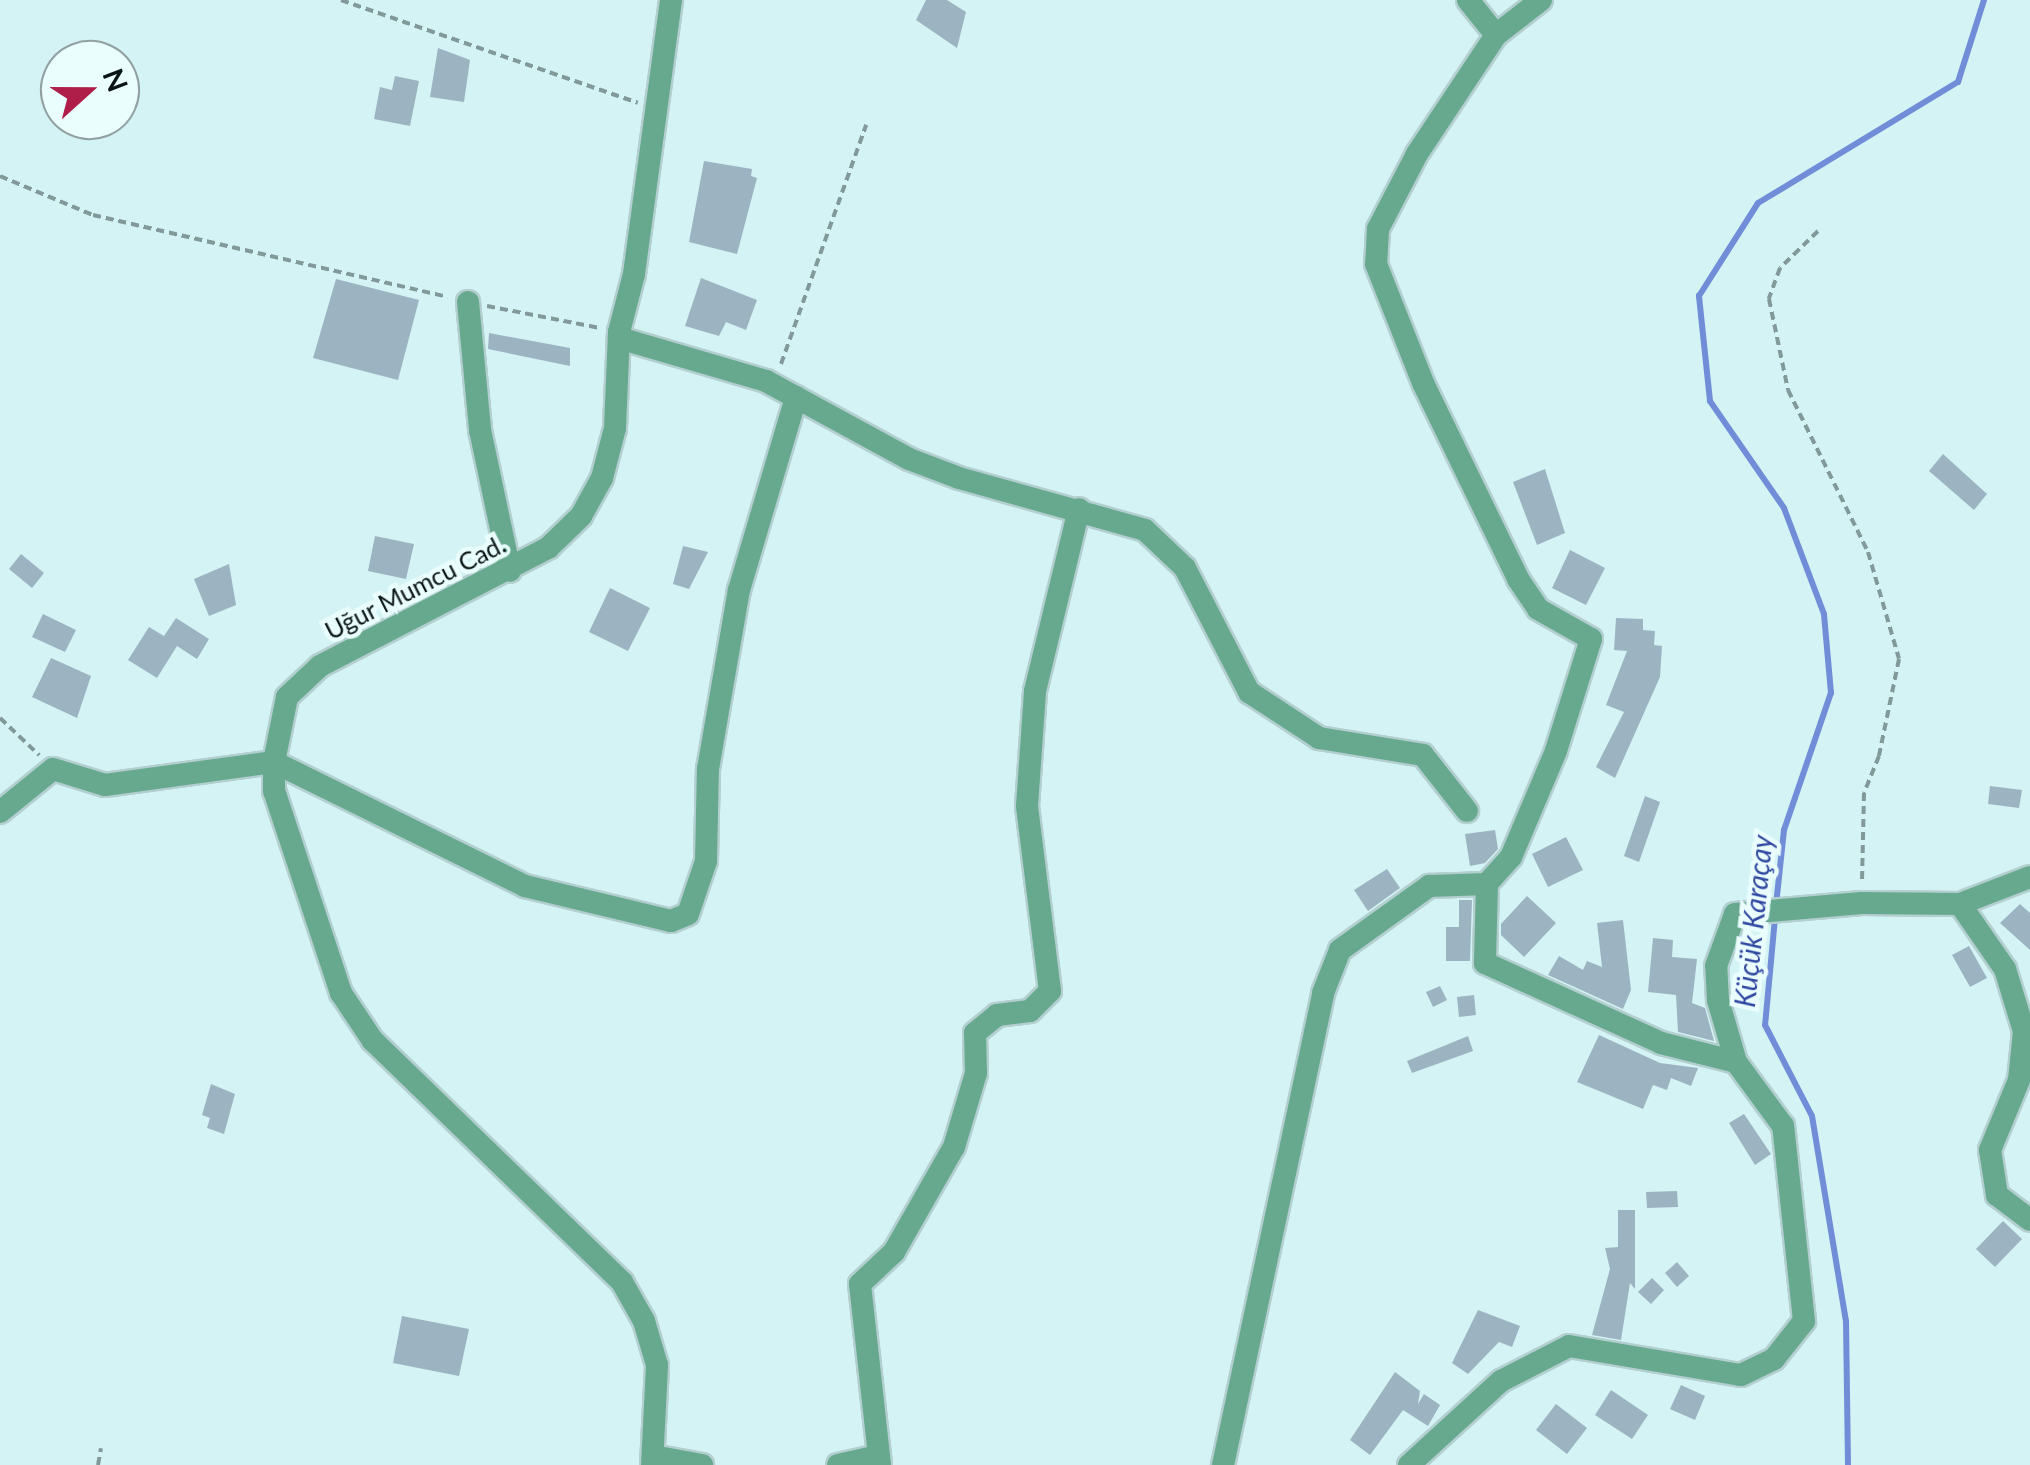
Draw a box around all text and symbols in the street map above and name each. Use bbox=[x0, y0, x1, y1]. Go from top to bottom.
north arrow bbox=[40, 40, 140, 140]
text: N bbox=[96, 64, 136, 96]
street label: Uğur Mumcu Cad. bbox=[320, 528, 510, 646]
water label: Küçük Karaçay bbox=[1727, 833, 1779, 1009]

